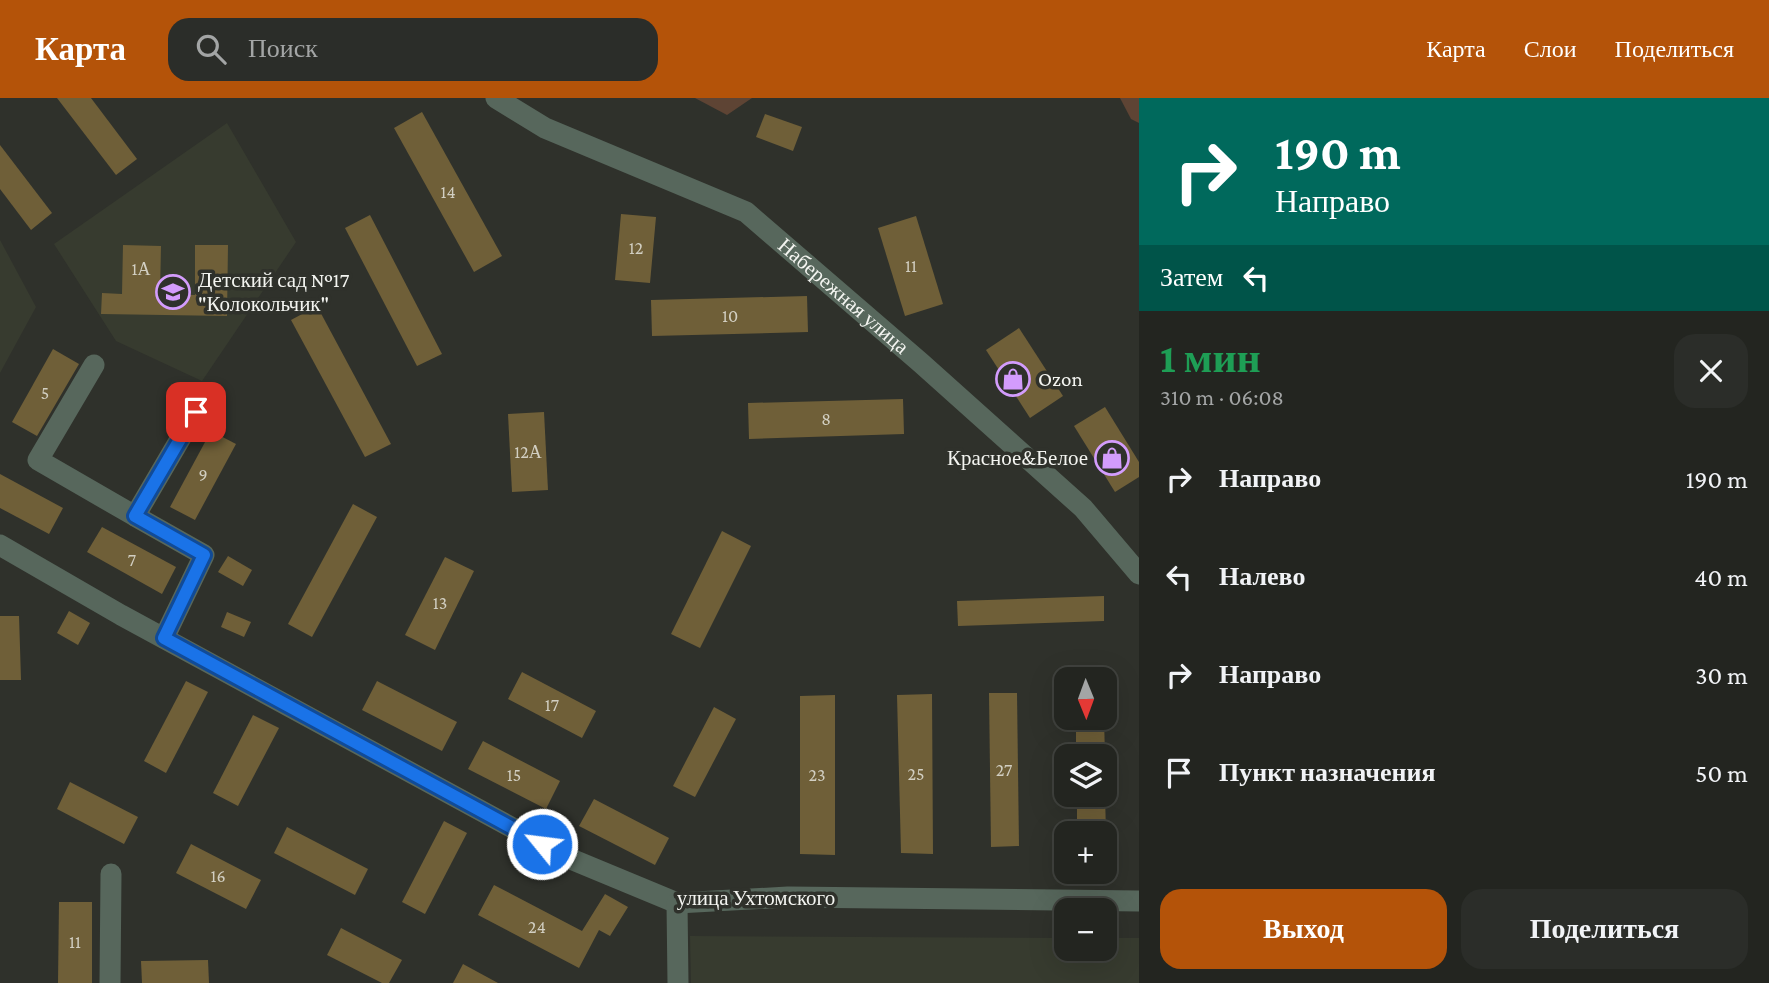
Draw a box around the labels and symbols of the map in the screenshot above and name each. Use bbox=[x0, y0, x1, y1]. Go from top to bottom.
house number: 14 bbox=[440, 182, 456, 202]
street label: Набережная улица bbox=[773, 233, 914, 359]
house number: 12 bbox=[629, 238, 643, 258]
house number: 11 bbox=[905, 256, 917, 276]
house number: 1А bbox=[132, 259, 150, 279]
place label: Детский сад №17 "Колокольчик" bbox=[198, 268, 350, 316]
school or university icon: Детский сад №17 "Колокольчик" bbox=[154, 273, 192, 311]
house number: 10 bbox=[722, 306, 738, 326]
shop icon: Ozon bbox=[994, 360, 1032, 398]
place label: Ozon bbox=[1038, 367, 1083, 391]
pin bbox=[166, 382, 226, 442]
house number: 5 bbox=[41, 383, 49, 403]
house number: 8 bbox=[821, 409, 831, 429]
shop icon: Красное&Белое bbox=[1093, 439, 1131, 477]
house number: 12А bbox=[514, 442, 542, 462]
place label: Красное&Белое bbox=[947, 446, 1088, 470]
house number: 9 bbox=[198, 465, 208, 485]
house number: 7 bbox=[128, 550, 136, 570]
house number: 13 bbox=[433, 593, 447, 613]
north arrow bbox=[1054, 667, 1116, 730]
house number: 17 bbox=[545, 695, 559, 715]
house number: 27 bbox=[996, 760, 1012, 780]
house number: 25 bbox=[907, 764, 925, 784]
house number: 15 bbox=[507, 765, 521, 785]
house number: 23 bbox=[808, 765, 826, 785]
position arrow bbox=[505, 807, 579, 881]
house number: 16 bbox=[210, 866, 226, 886]
street label: улица Ухтомского bbox=[677, 886, 835, 910]
house number: 24 bbox=[528, 917, 546, 937]
house number: 11 bbox=[69, 932, 81, 952]

